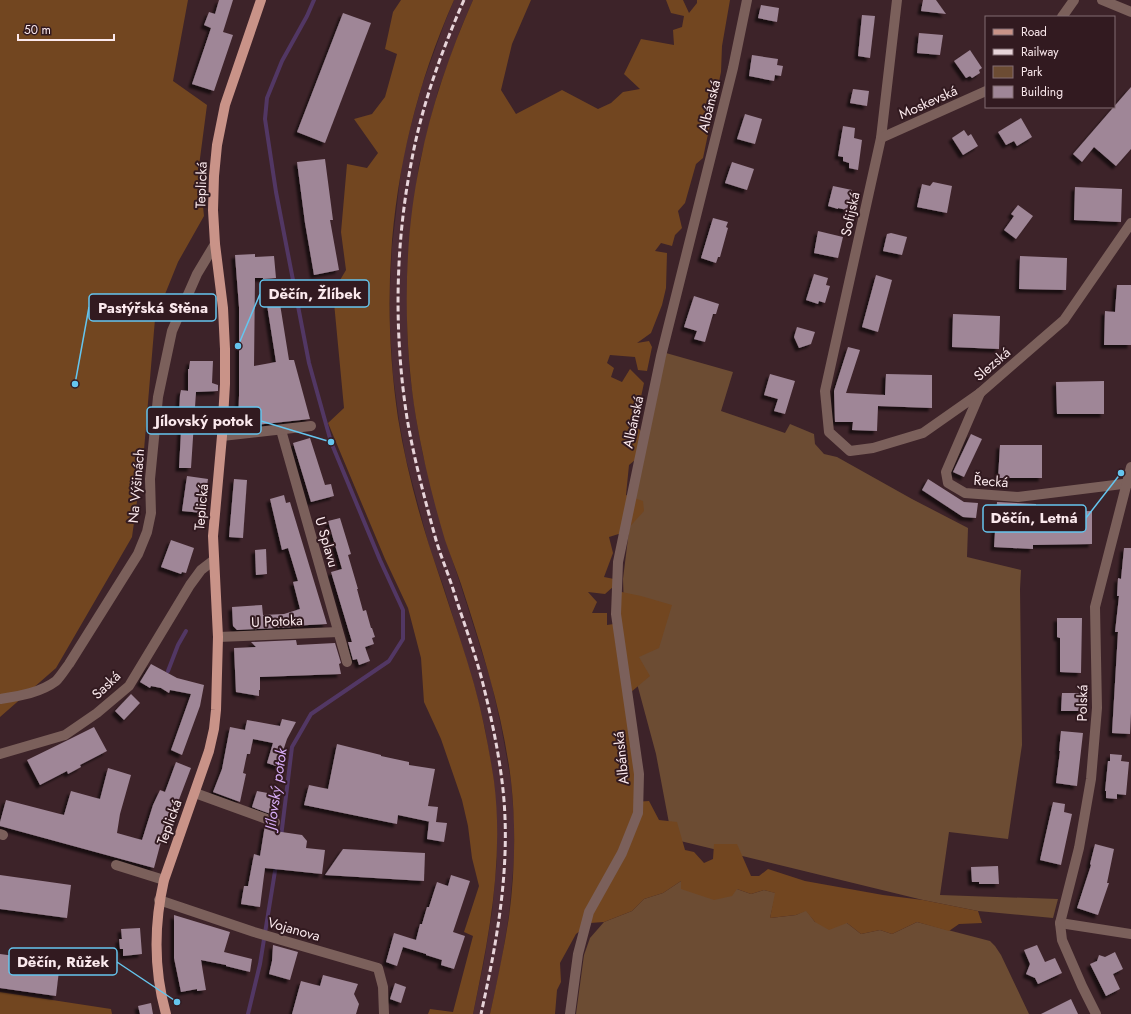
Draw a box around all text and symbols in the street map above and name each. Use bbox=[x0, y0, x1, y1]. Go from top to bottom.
scale bar bbox=[18, 16, 114, 42]
legend bbox=[985, 16, 1115, 108]
text: 50 m bbox=[24, 21, 51, 39]
text: Road bbox=[1021, 23, 1047, 41]
text: Railway bbox=[1021, 43, 1059, 61]
text: Park bbox=[1021, 63, 1043, 81]
street label: Albánská bbox=[693, 78, 725, 134]
street label: Moskevská bbox=[895, 80, 961, 124]
text: Building bbox=[1021, 83, 1063, 101]
street label: Teplická bbox=[190, 161, 212, 209]
street label: Sofijská bbox=[836, 190, 864, 238]
callout: Děčín, Žlíbek bbox=[260, 280, 369, 307]
text: Děčín, Žlíbek bbox=[268, 283, 362, 305]
callout: Pastýřská Stěna bbox=[89, 294, 216, 321]
text: Pastýřská Stěna bbox=[98, 297, 208, 319]
street label: Slezská bbox=[969, 342, 1015, 386]
street label: Albánská bbox=[618, 394, 648, 450]
callout: Jílovský potok bbox=[147, 407, 261, 434]
text: Jílovský potok bbox=[152, 410, 253, 432]
street label: Na Výšinách bbox=[123, 448, 149, 524]
street label: Řecká bbox=[973, 470, 1009, 492]
street label: Teplická bbox=[189, 483, 213, 531]
callout: Děčín, Letná bbox=[983, 505, 1086, 532]
text: Děčín, Letná bbox=[990, 507, 1078, 529]
street label: U Splavu bbox=[310, 514, 344, 570]
street label: U Potoka bbox=[251, 610, 303, 632]
street label: Saská bbox=[87, 666, 125, 704]
street label: Polská bbox=[1072, 684, 1092, 722]
street label: Albánská bbox=[608, 731, 634, 785]
water label: Jílovský potok bbox=[259, 746, 293, 834]
street label: Teplická bbox=[152, 797, 186, 847]
street label: Vojanova bbox=[265, 912, 323, 946]
callout: Děčín, Růžek bbox=[9, 948, 117, 975]
text: Děčín, Růžek bbox=[17, 951, 109, 973]

